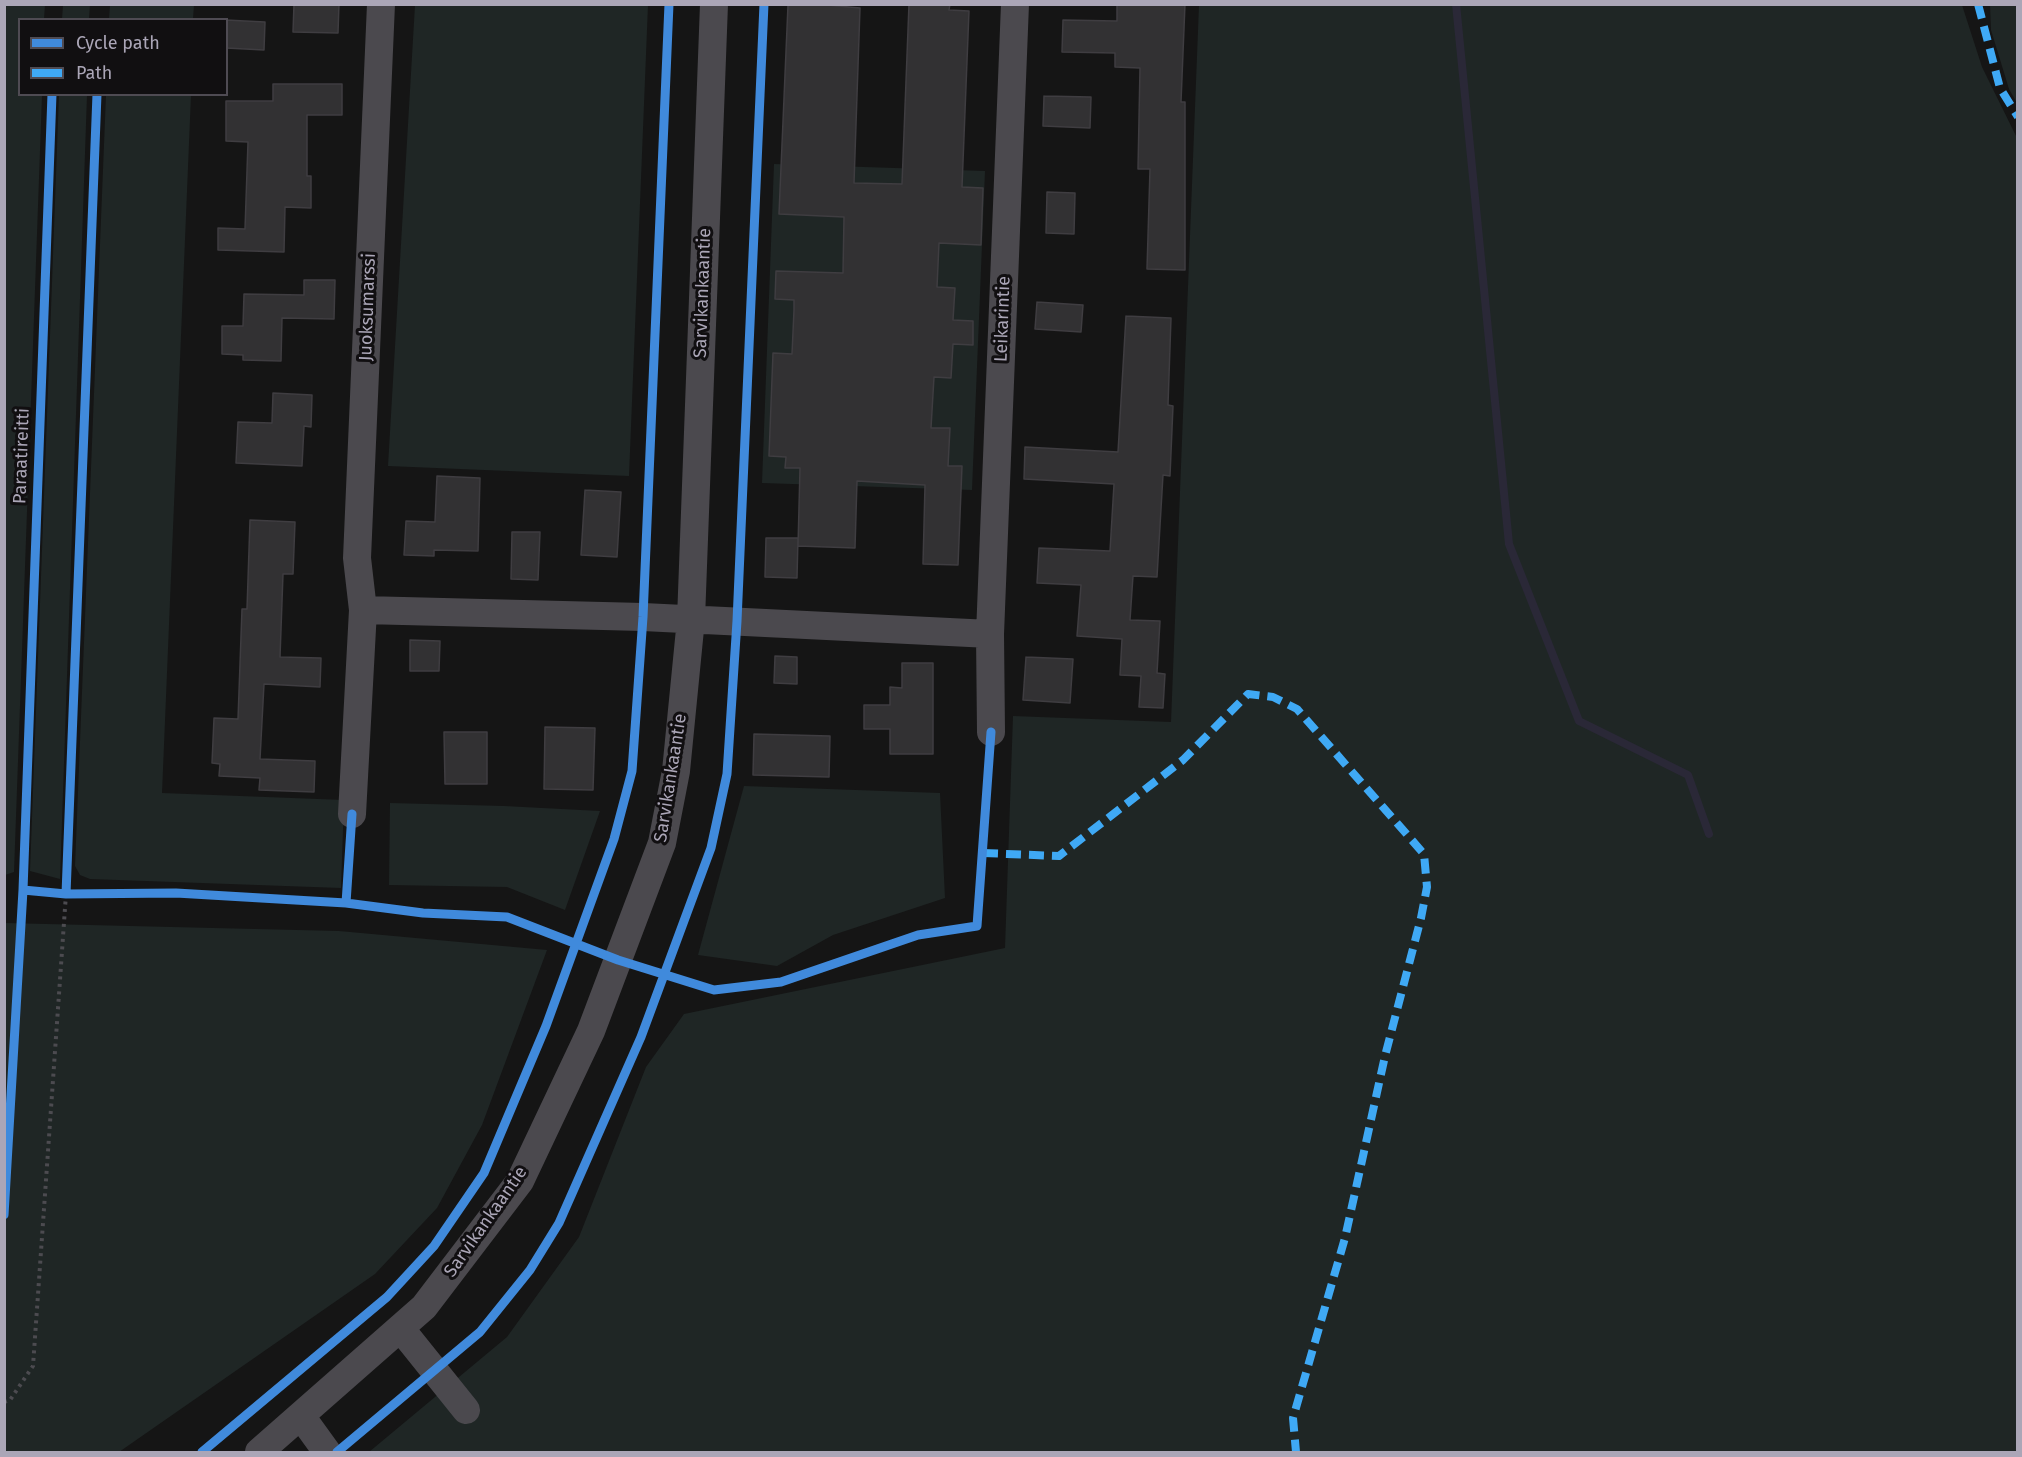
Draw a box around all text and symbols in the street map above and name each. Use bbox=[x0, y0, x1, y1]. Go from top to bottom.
legend bbox=[18, 18, 228, 96]
text: Cycle path bbox=[76, 32, 160, 54]
text: Path bbox=[76, 62, 112, 84]
street label: Sarvikankaantie bbox=[690, 228, 716, 358]
street label: Juoksumarssi bbox=[355, 253, 381, 361]
street label: Leikarintie bbox=[991, 276, 1015, 362]
street label: Paraatireitti bbox=[10, 408, 34, 504]
street label: Sarvikankaantie bbox=[650, 712, 692, 844]
street label: Sarvikankaantie bbox=[440, 1163, 532, 1281]

